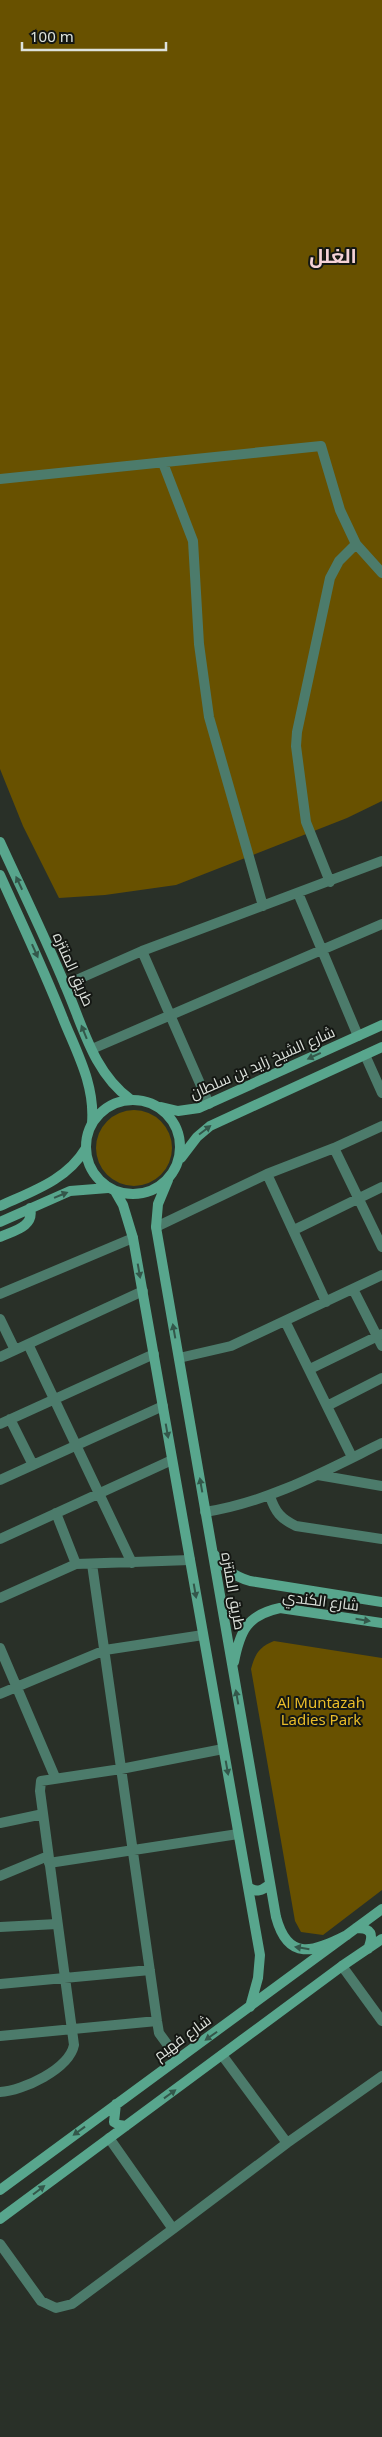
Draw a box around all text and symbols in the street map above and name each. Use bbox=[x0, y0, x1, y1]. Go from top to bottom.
scale bar bbox=[22, 20, 166, 52]
text: 100 m bbox=[30, 26, 74, 46]
district label: الغلل bbox=[309, 242, 357, 269]
one-way arrow bbox=[14, 876, 22, 890]
street label: طريق المنتزه bbox=[48, 929, 99, 1009]
one-way arrow bbox=[31, 944, 39, 958]
street label: شارع الشيخ زايد بن سلطان bbox=[186, 1021, 338, 1105]
one-way arrow bbox=[80, 1024, 88, 1039]
one-way arrow bbox=[307, 1052, 321, 1060]
one-way arrow bbox=[198, 1125, 212, 1135]
one-way arrow bbox=[53, 1191, 68, 1198]
one-way arrow bbox=[135, 1263, 143, 1279]
one-way arrow bbox=[169, 1323, 177, 1339]
one-way arrow bbox=[164, 1423, 172, 1439]
one-way arrow bbox=[196, 1477, 204, 1493]
street label: طريق المنتزه bbox=[216, 1551, 251, 1632]
one-way arrow bbox=[192, 1583, 200, 1599]
street label: شارع الكندي bbox=[281, 1585, 360, 1618]
one-way arrow bbox=[355, 1617, 371, 1625]
one-way arrow bbox=[233, 1689, 241, 1705]
park label: Al Muntazah Ladies Park bbox=[277, 1692, 365, 1729]
one-way arrow bbox=[223, 1761, 231, 1777]
one-way arrow bbox=[293, 1943, 309, 1951]
street label: شارع فهيم bbox=[149, 2009, 216, 2066]
one-way arrow bbox=[204, 2031, 217, 2041]
one-way arrow bbox=[163, 2088, 176, 2099]
one-way arrow bbox=[73, 2126, 86, 2137]
one-way arrow bbox=[32, 2185, 46, 2195]

